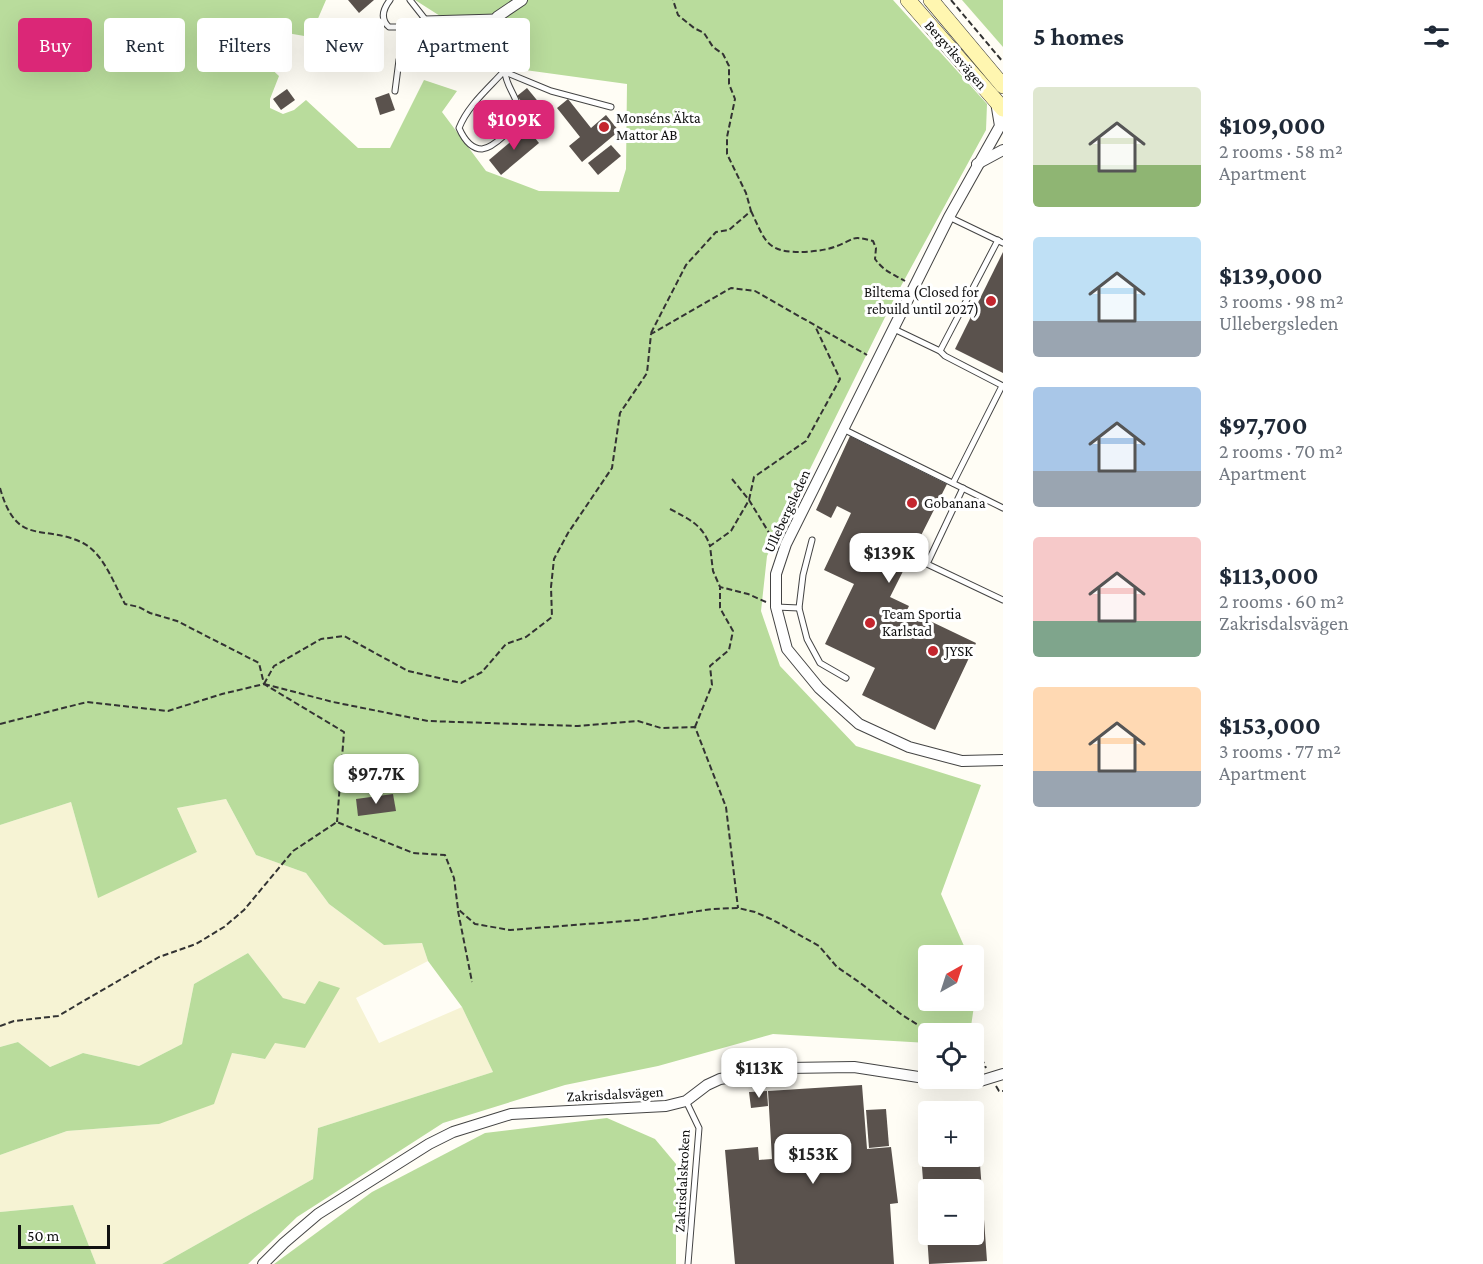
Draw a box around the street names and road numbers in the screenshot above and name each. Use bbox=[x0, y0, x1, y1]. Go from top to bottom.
street label: Bergviksvägen bbox=[921, 17, 990, 94]
street label: Ullebergsleden bbox=[761, 467, 814, 555]
street label: Zakrisdalsvägen bbox=[566, 1083, 664, 1106]
street label: Zakrisdalskroken bbox=[671, 1129, 693, 1233]

